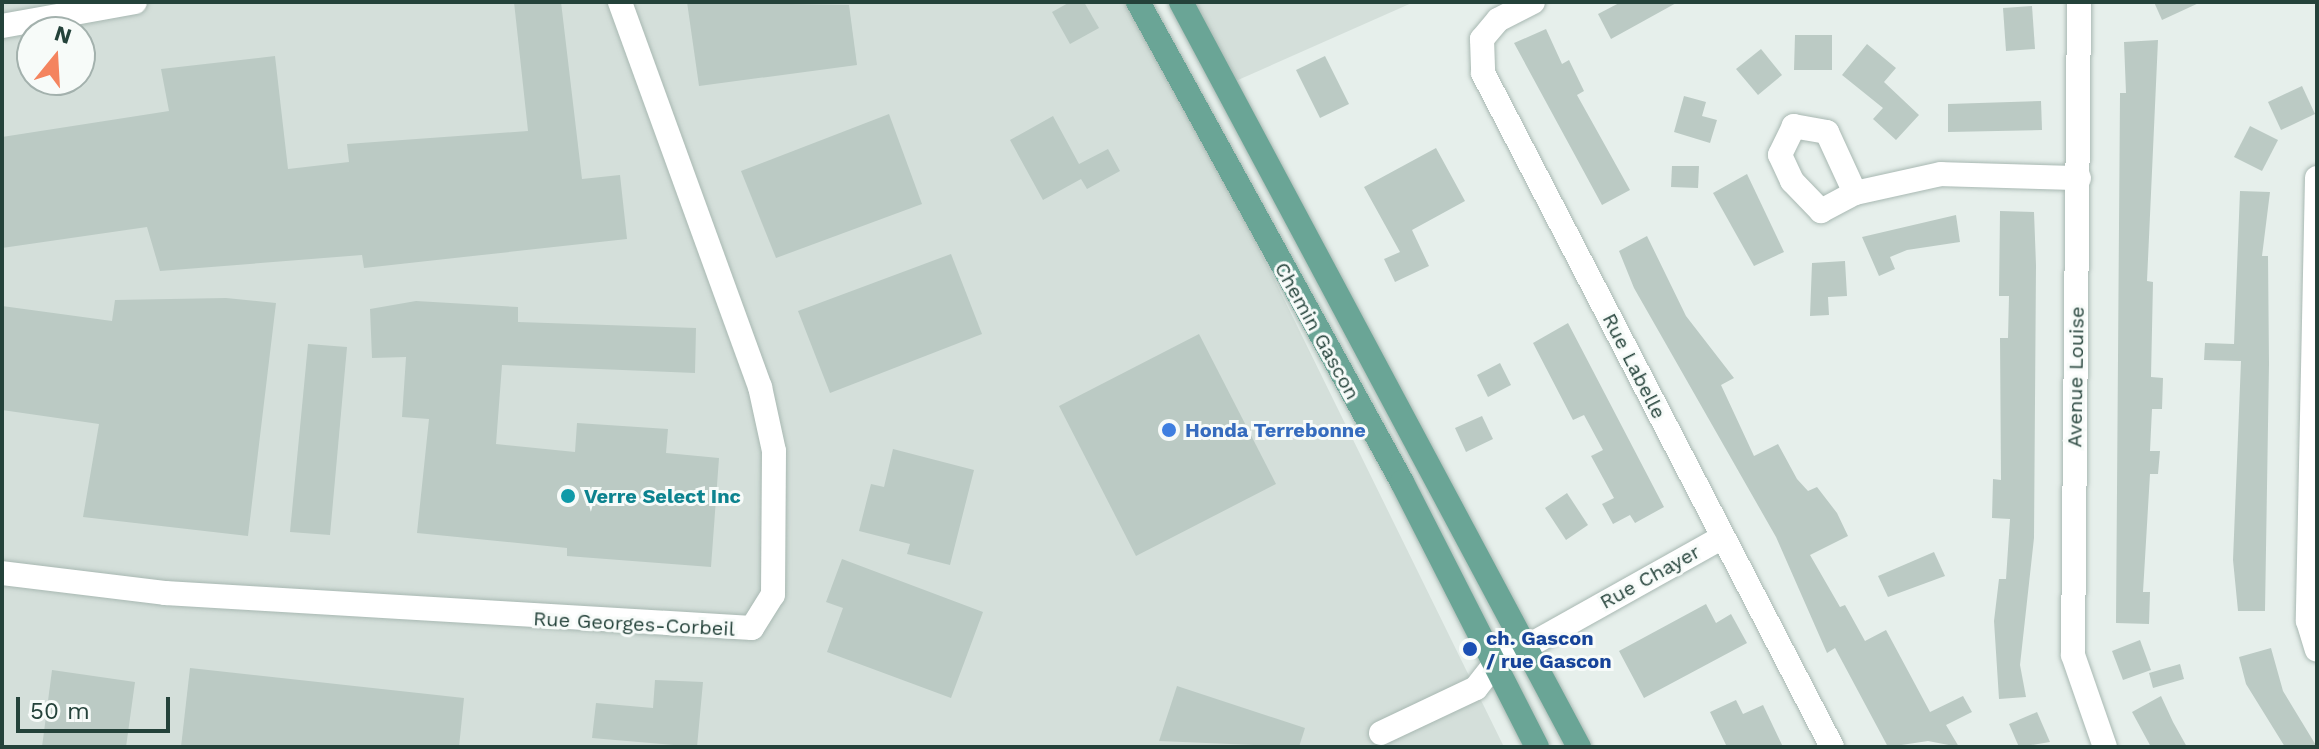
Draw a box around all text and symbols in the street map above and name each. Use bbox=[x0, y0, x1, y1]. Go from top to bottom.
north arrow bbox=[16, 16, 96, 96]
text: N bbox=[51, 20, 75, 49]
street label: Chemin Gascon bbox=[1269, 258, 1365, 404]
street label: Avenue Louise bbox=[2063, 306, 2089, 448]
street label: Rue Labelle bbox=[1597, 309, 1671, 423]
place label: Honda Terrebonne bbox=[1185, 418, 1366, 442]
marker: Honda Terrebonne bbox=[1160, 421, 1178, 439]
place label: Verre Select Inc bbox=[584, 484, 741, 508]
marker: Verre Select Inc bbox=[559, 487, 577, 505]
street label: Rue Chayer bbox=[1596, 540, 1704, 614]
street label: Rue Georges-Corbeil bbox=[533, 607, 735, 641]
place label: ch. Gascon / rue Gascon bbox=[1486, 626, 1612, 673]
marker: ch. Gascon / rue Gascon bbox=[1461, 640, 1479, 658]
scale bar bbox=[20, 681, 174, 731]
text: 50 m bbox=[30, 697, 90, 725]

